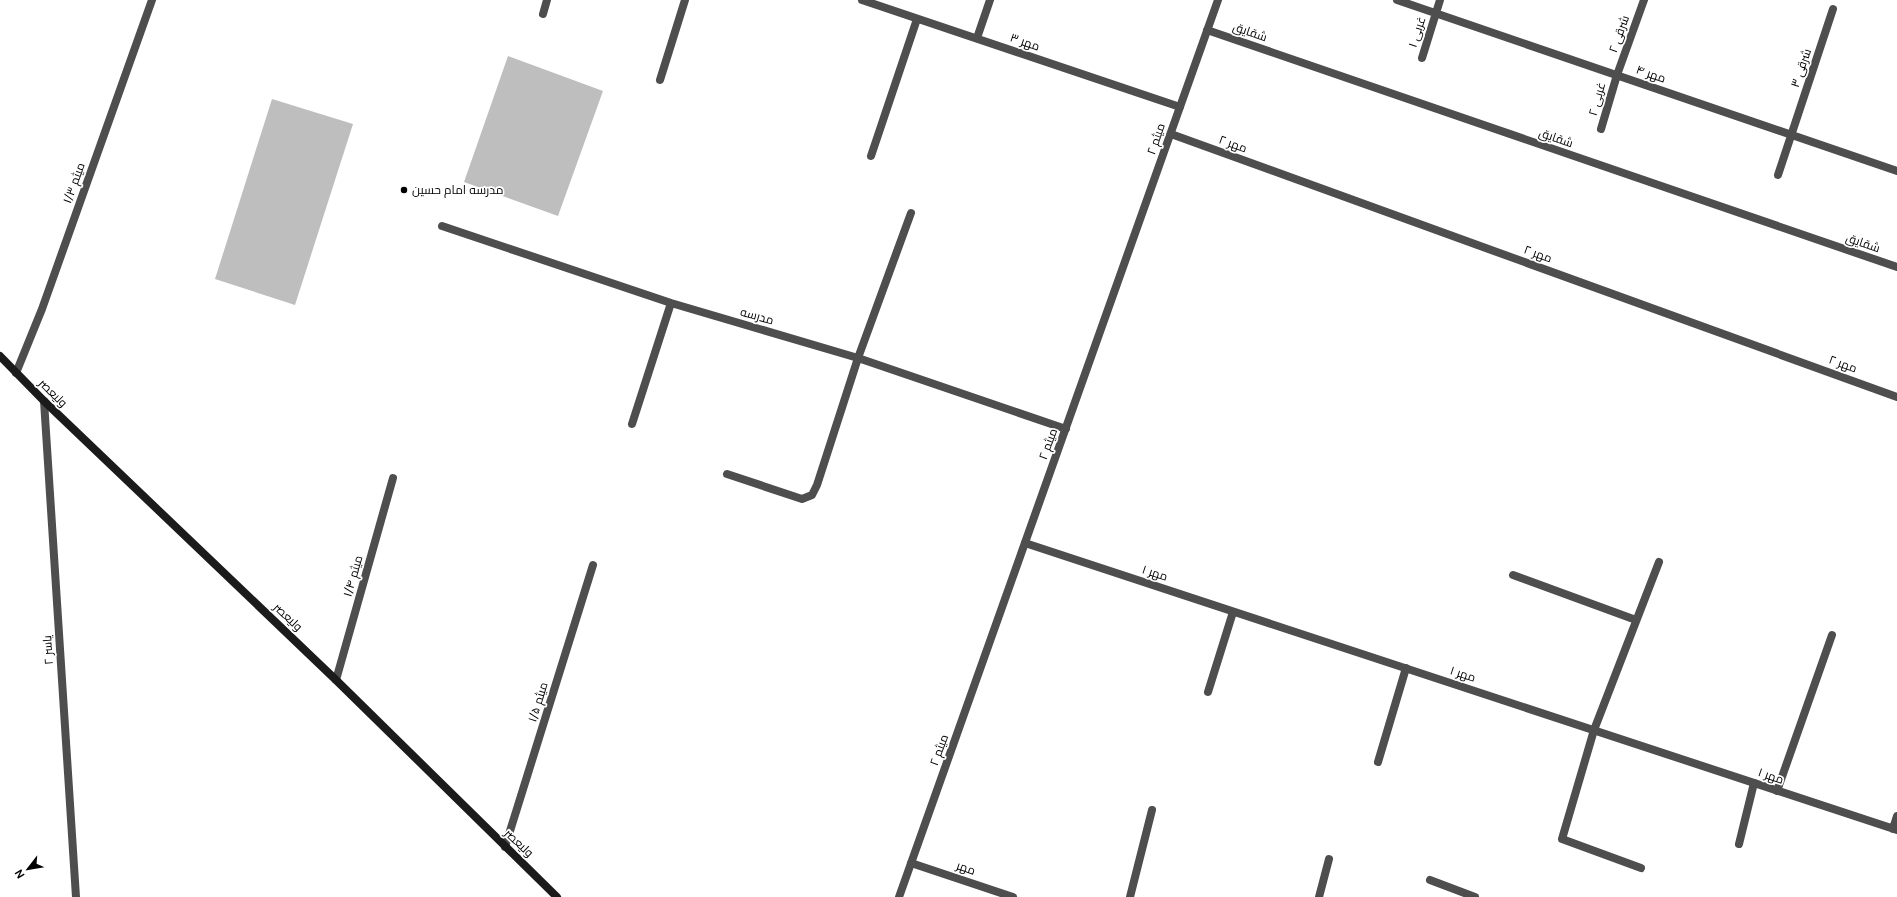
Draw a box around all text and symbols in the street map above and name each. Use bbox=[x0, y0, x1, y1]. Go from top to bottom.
street label: ۲ شرقی bbox=[1605, 13, 1633, 55]
street label: ۱ غربی bbox=[1405, 15, 1429, 49]
street label: شقایق bbox=[1231, 19, 1269, 45]
street label: مهر ۳ bbox=[1008, 29, 1042, 55]
street label: ۳ شرقی bbox=[1787, 46, 1815, 90]
street label: مهر ۴ bbox=[1634, 61, 1668, 87]
street label: ۲ غربی bbox=[1585, 80, 1609, 118]
street label: میثم ۲ bbox=[1143, 121, 1169, 157]
street label: شقایق bbox=[1537, 125, 1575, 151]
street label: مهر ۲ bbox=[1217, 132, 1249, 156]
street label: میثم ۱/۳ bbox=[59, 160, 89, 206]
place label: مدرسه امام حسین bbox=[412, 182, 503, 198]
marker: مدرسه امام حسین bbox=[399, 185, 409, 195]
street label: شقایق bbox=[1844, 230, 1882, 256]
street label: مهر ۲ bbox=[1522, 242, 1554, 266]
street label: مدرسه bbox=[738, 304, 776, 328]
street label: مهر ۲ bbox=[1827, 352, 1859, 376]
street label: ولیعصر bbox=[34, 374, 71, 411]
street label: میثم ۲ bbox=[1035, 426, 1061, 462]
street label: میثم ۱/۴ bbox=[339, 553, 367, 599]
street label: مهر ۱ bbox=[1140, 561, 1170, 585]
street label: ولیعصر bbox=[269, 599, 306, 635]
street label: یاسر ۲ bbox=[39, 634, 57, 665]
street label: مهر ۱ bbox=[1448, 662, 1478, 686]
street label: میثم ۱/۵ bbox=[524, 680, 552, 724]
street label: میثم ۲ bbox=[926, 732, 952, 768]
street label: مهر ۱ bbox=[1756, 764, 1786, 788]
street label: ولیعصر bbox=[500, 825, 537, 861]
north arrow bbox=[8, 849, 48, 889]
street label: مهر bbox=[953, 857, 978, 879]
text: N bbox=[11, 867, 27, 881]

